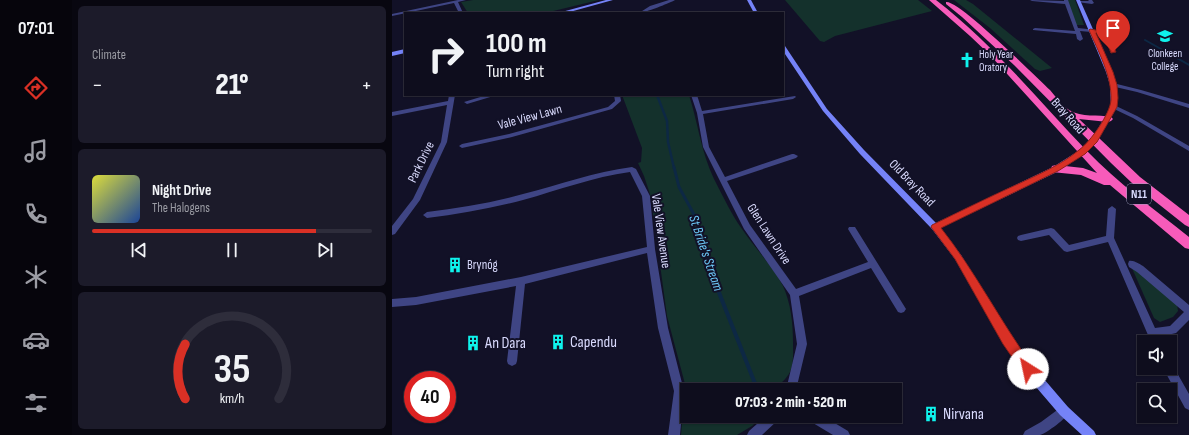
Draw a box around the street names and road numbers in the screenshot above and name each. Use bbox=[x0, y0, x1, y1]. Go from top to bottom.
street label: Bray Road bbox=[1048, 95, 1088, 137]
street label: Vale View Lawn bbox=[496, 101, 564, 133]
street label: Park Drive bbox=[404, 139, 438, 185]
street label: Old Bray Road bbox=[886, 156, 938, 210]
road number: N11 bbox=[1127, 184, 1151, 204]
street label: Vale View Avenue bbox=[648, 193, 674, 269]
street label: Glen Lawn Drive bbox=[743, 201, 795, 267]

